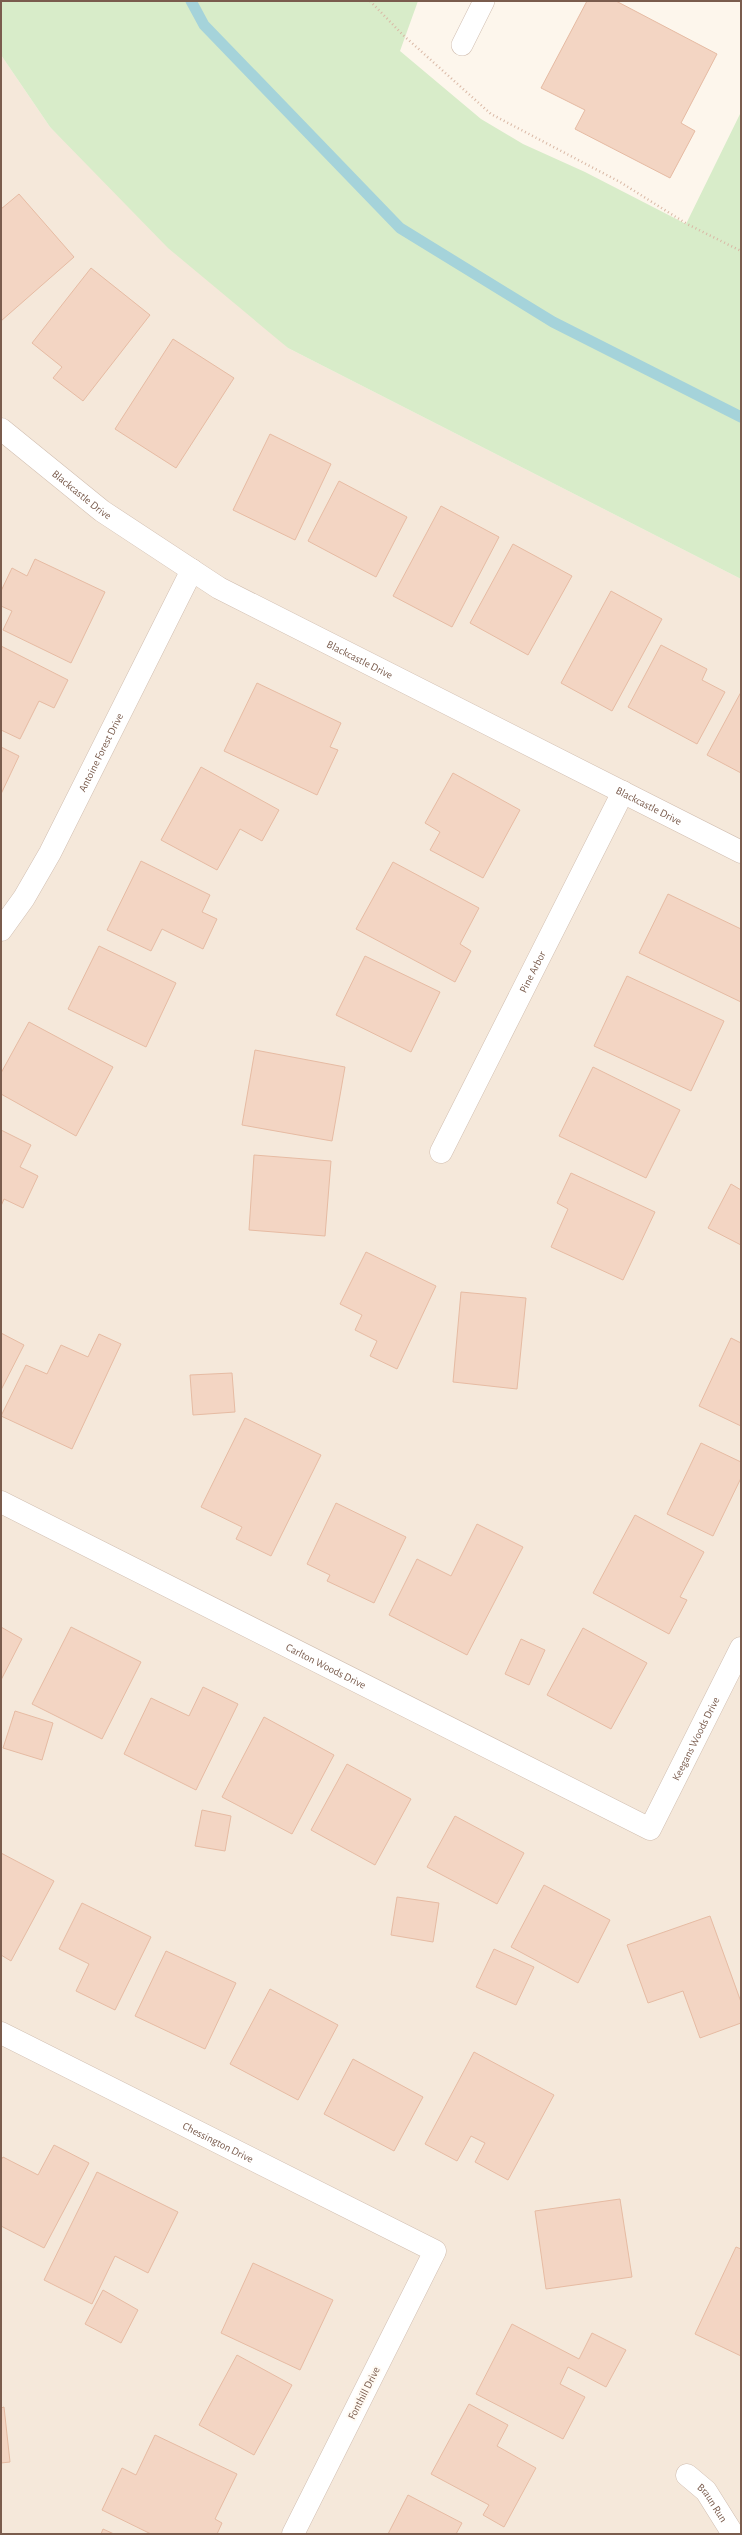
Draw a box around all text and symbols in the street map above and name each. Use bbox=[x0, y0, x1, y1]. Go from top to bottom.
street label: Blackcastle Drive bbox=[50, 468, 113, 521]
street label: Blackcastle Drive bbox=[325, 638, 395, 680]
street label: Antoine Forest Drive bbox=[76, 711, 125, 794]
street label: Blackcastle Drive bbox=[614, 784, 684, 827]
street label: Pine Arbor bbox=[517, 949, 547, 994]
street label: Carlton Woods Drive bbox=[284, 1641, 368, 1690]
street label: Keegans Woods Drive bbox=[670, 1695, 721, 1782]
street label: Chessington Drive bbox=[181, 2120, 255, 2164]
street label: Fonthill Drive bbox=[346, 2365, 382, 2421]
street label: Braun Run bbox=[696, 2481, 729, 2524]

